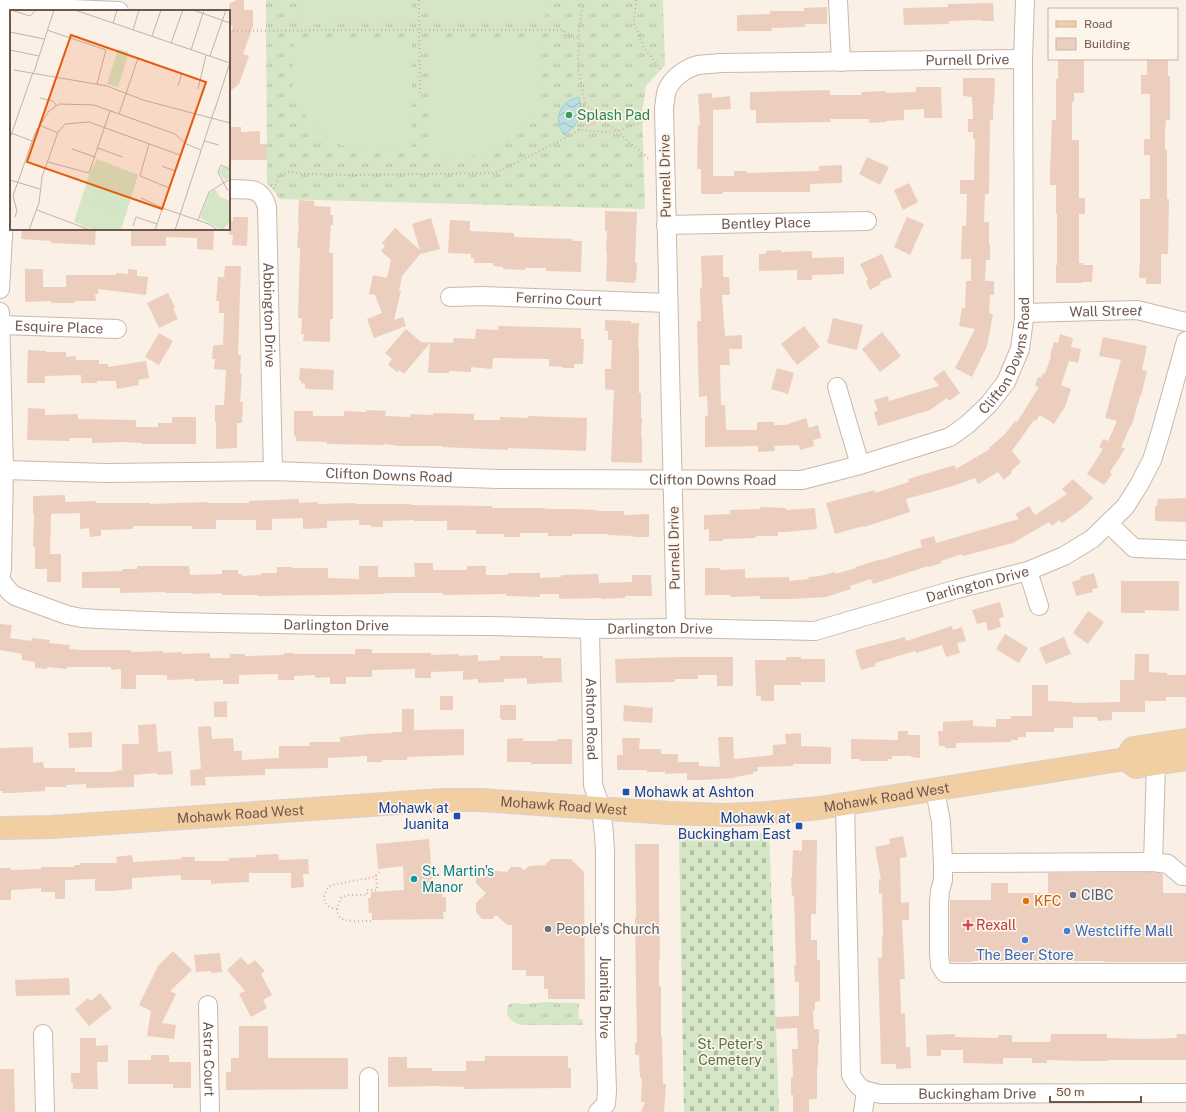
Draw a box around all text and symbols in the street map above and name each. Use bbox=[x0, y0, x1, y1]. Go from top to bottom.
legend bbox=[1048, 8, 1178, 60]
inset map bbox=[10, 10, 230, 230]
text: Road bbox=[1084, 17, 1112, 31]
text: Building bbox=[1084, 37, 1130, 51]
street label: Purnell Drive bbox=[925, 51, 1010, 68]
place label: Splash Pad bbox=[577, 107, 650, 123]
marker: Splash Pad bbox=[564, 110, 574, 120]
street label: Purnell Drive bbox=[656, 134, 674, 218]
street label: Bentley Place bbox=[721, 214, 811, 232]
street label: Abbington Drive bbox=[260, 262, 279, 368]
street label: Ferrino Court bbox=[515, 289, 602, 309]
street label: Clifton Downs Road bbox=[975, 297, 1032, 417]
street label: Wall Street bbox=[1069, 302, 1144, 320]
street label: Esquire Place bbox=[14, 317, 104, 337]
street label: Clifton Downs Road bbox=[325, 465, 453, 485]
street label: Clifton Downs Road bbox=[649, 471, 776, 488]
street label: Purnell Drive bbox=[665, 506, 683, 590]
street label: Darlington Drive bbox=[924, 563, 1031, 606]
street label: Darlington Drive bbox=[283, 616, 389, 633]
street label: Darlington Drive bbox=[607, 620, 713, 637]
street label: Ashton Road bbox=[583, 678, 601, 760]
street label: Mohawk Road West bbox=[822, 779, 951, 815]
place label: Mohawk at Ashton bbox=[634, 784, 754, 800]
marker: Mohawk at Ashton bbox=[621, 787, 631, 797]
street label: Mohawk Road West bbox=[500, 793, 628, 818]
place label: Mohawk at Juanita bbox=[378, 800, 449, 832]
street label: Mohawk Road West bbox=[176, 802, 305, 826]
place label: Mohawk at Buckingham East bbox=[678, 810, 791, 842]
marker: Mohawk at Juanita bbox=[452, 811, 462, 821]
marker: Mohawk at Buckingham East bbox=[794, 821, 804, 831]
place label: St. Martin's Manor bbox=[422, 863, 494, 895]
marker: St. Martin's Manor bbox=[409, 874, 419, 884]
place label: CIBC bbox=[1081, 887, 1114, 903]
marker: CIBC bbox=[1068, 890, 1078, 900]
place label: KFC bbox=[1034, 893, 1062, 909]
marker: KFC bbox=[1021, 896, 1031, 906]
place label: Rexall bbox=[976, 917, 1016, 933]
marker: Rexall bbox=[963, 920, 973, 930]
place label: People's Church bbox=[556, 921, 660, 937]
place label: Westcliffe Mall bbox=[1075, 923, 1173, 939]
marker: People's Church bbox=[543, 924, 553, 934]
marker: Westcliffe Mall bbox=[1062, 926, 1072, 936]
marker: The Beer Store bbox=[1020, 935, 1030, 945]
place label: The Beer Store bbox=[976, 947, 1074, 963]
street label: Juanita Drive bbox=[597, 956, 613, 1039]
street label: Astra Court bbox=[200, 1021, 218, 1097]
park label: St. Peter's Cemetery bbox=[697, 1036, 763, 1068]
scale bar bbox=[1050, 1078, 1141, 1104]
street label: Buckingham Drive bbox=[918, 1085, 1037, 1102]
text: 50 m bbox=[1056, 1085, 1084, 1099]

